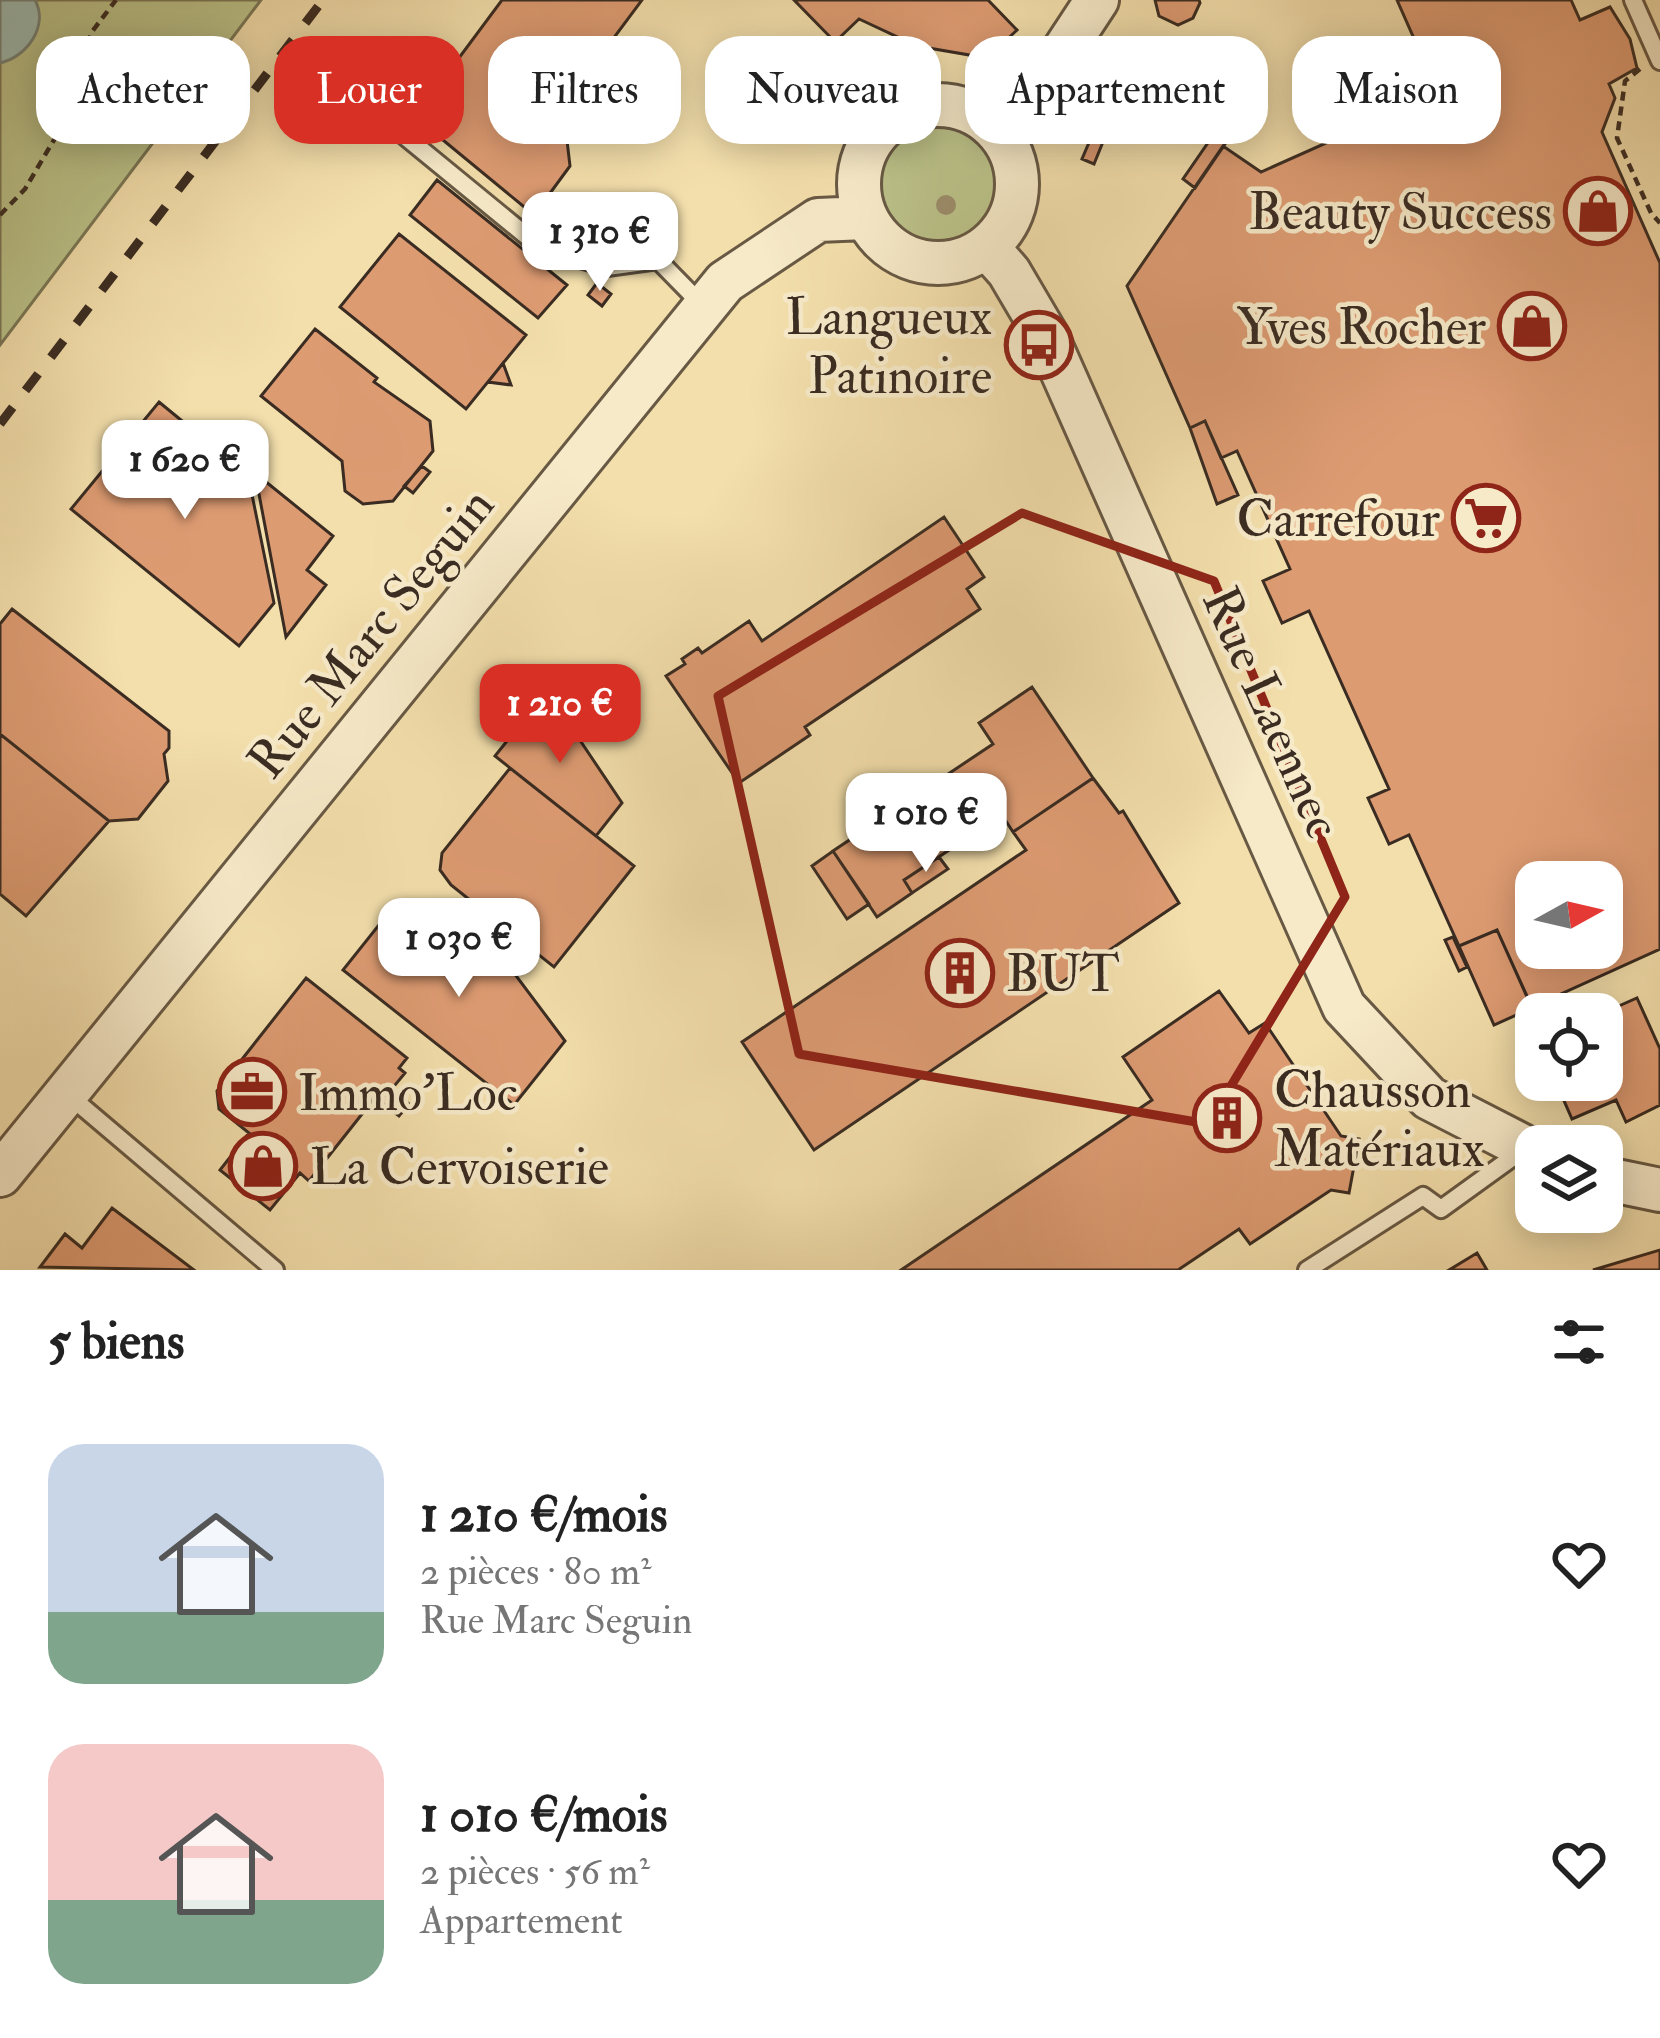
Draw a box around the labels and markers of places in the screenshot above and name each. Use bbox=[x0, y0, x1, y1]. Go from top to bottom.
shop icon: Beauty Success bbox=[1563, 176, 1633, 246]
place label: Beauty Success bbox=[1249, 181, 1552, 245]
pin: 1 310 € bbox=[489, 192, 711, 294]
place label: Langueux Patinoire bbox=[786, 286, 992, 409]
shop icon: Yves Rocher bbox=[1497, 291, 1567, 361]
place label: Yves Rocher bbox=[1237, 296, 1486, 360]
bus stop icon: Langueux Patinoire bbox=[1004, 310, 1074, 380]
pin: 1 620 € bbox=[74, 420, 296, 522]
supermarket icon: Carrefour bbox=[1451, 483, 1521, 553]
place label: Carrefour bbox=[1237, 488, 1440, 552]
pin: 1 210 € bbox=[449, 664, 671, 766]
pin: 1 010 € bbox=[815, 773, 1037, 875]
pin: 1 030 € bbox=[348, 898, 570, 1000]
building icon: BUT bbox=[925, 938, 995, 1008]
place label: BUT bbox=[1006, 943, 1120, 1007]
office icon: Immo'Loc bbox=[217, 1057, 287, 1127]
place label: Chausson Matériaux bbox=[1274, 1059, 1484, 1182]
place label: Immo'Loc bbox=[298, 1062, 517, 1126]
building icon: Chausson Matériaux bbox=[1192, 1083, 1262, 1153]
shop icon: La Cervoiserie bbox=[228, 1131, 298, 1201]
place label: La Cervoiserie bbox=[310, 1136, 609, 1200]

